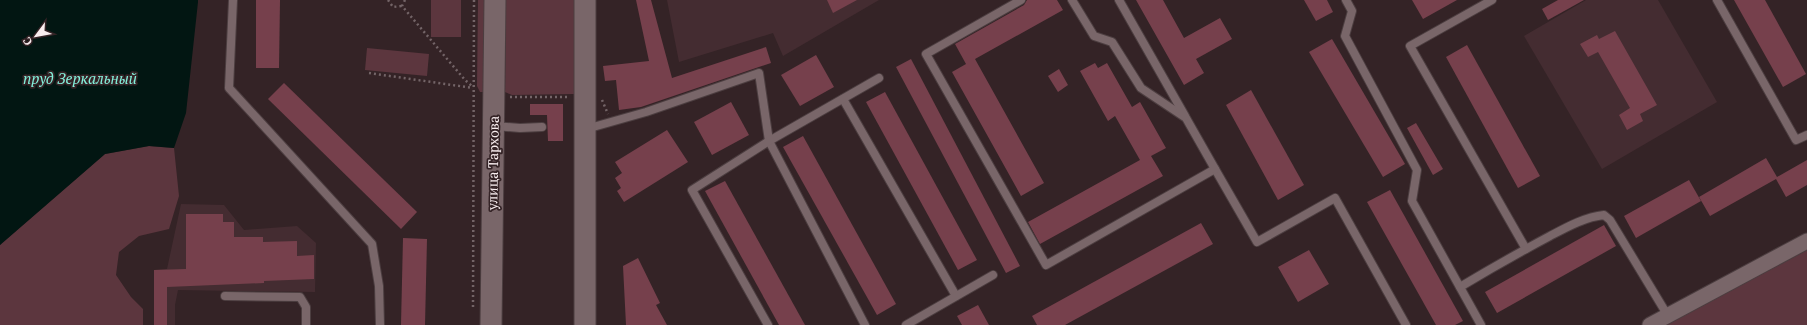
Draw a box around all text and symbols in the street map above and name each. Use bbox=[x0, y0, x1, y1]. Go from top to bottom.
north arrow bbox=[16, 16, 56, 56]
text: С bbox=[20, 35, 35, 48]
water label: пруд Зеркальный bbox=[23, 68, 137, 88]
street label: улица Тархова bbox=[482, 116, 503, 211]

